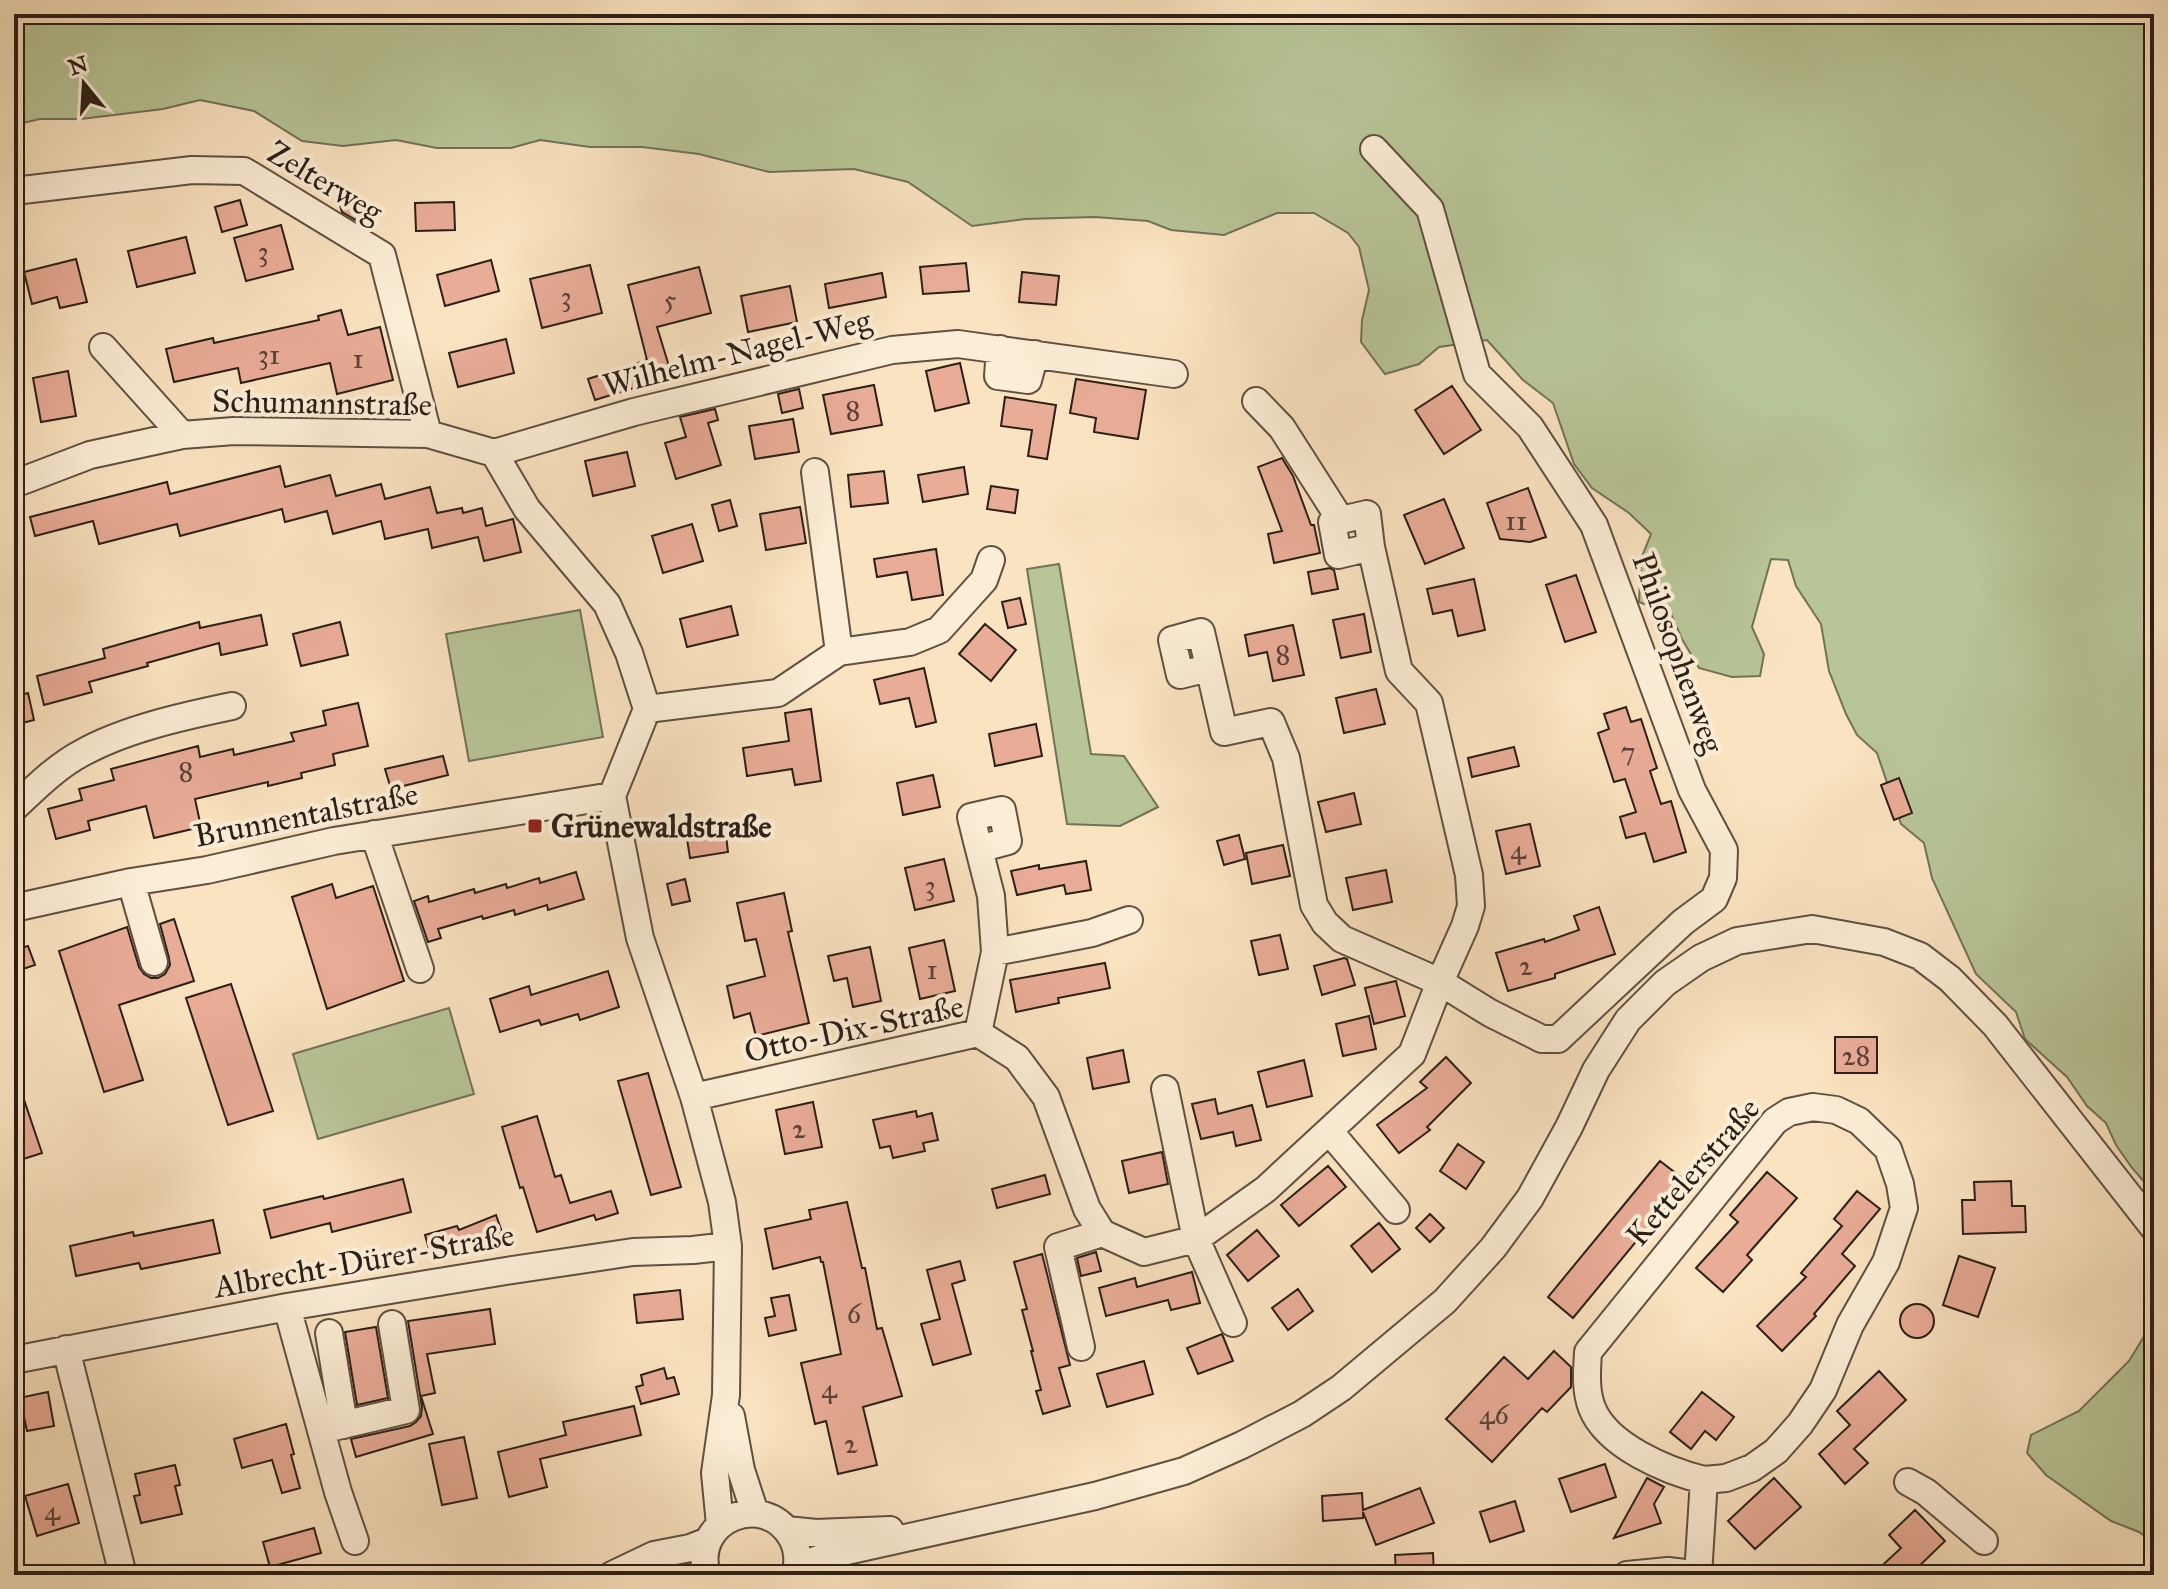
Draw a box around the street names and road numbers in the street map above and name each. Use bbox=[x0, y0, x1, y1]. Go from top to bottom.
street label: Zelterweg bbox=[260, 132, 391, 232]
street label: Wilhelm-Nagel-Weg bbox=[599, 301, 876, 405]
street label: Schumannstraße bbox=[212, 382, 432, 424]
street label: Philosophenweg bbox=[1624, 547, 1733, 760]
street label: Brunnentalstraße bbox=[191, 774, 421, 856]
street label: Otto-Dix-Straße bbox=[741, 987, 967, 1071]
street label: Kettelerstraße bbox=[1618, 1090, 1768, 1254]
street label: Albrecht-Dürer-Straße bbox=[209, 1215, 517, 1307]

